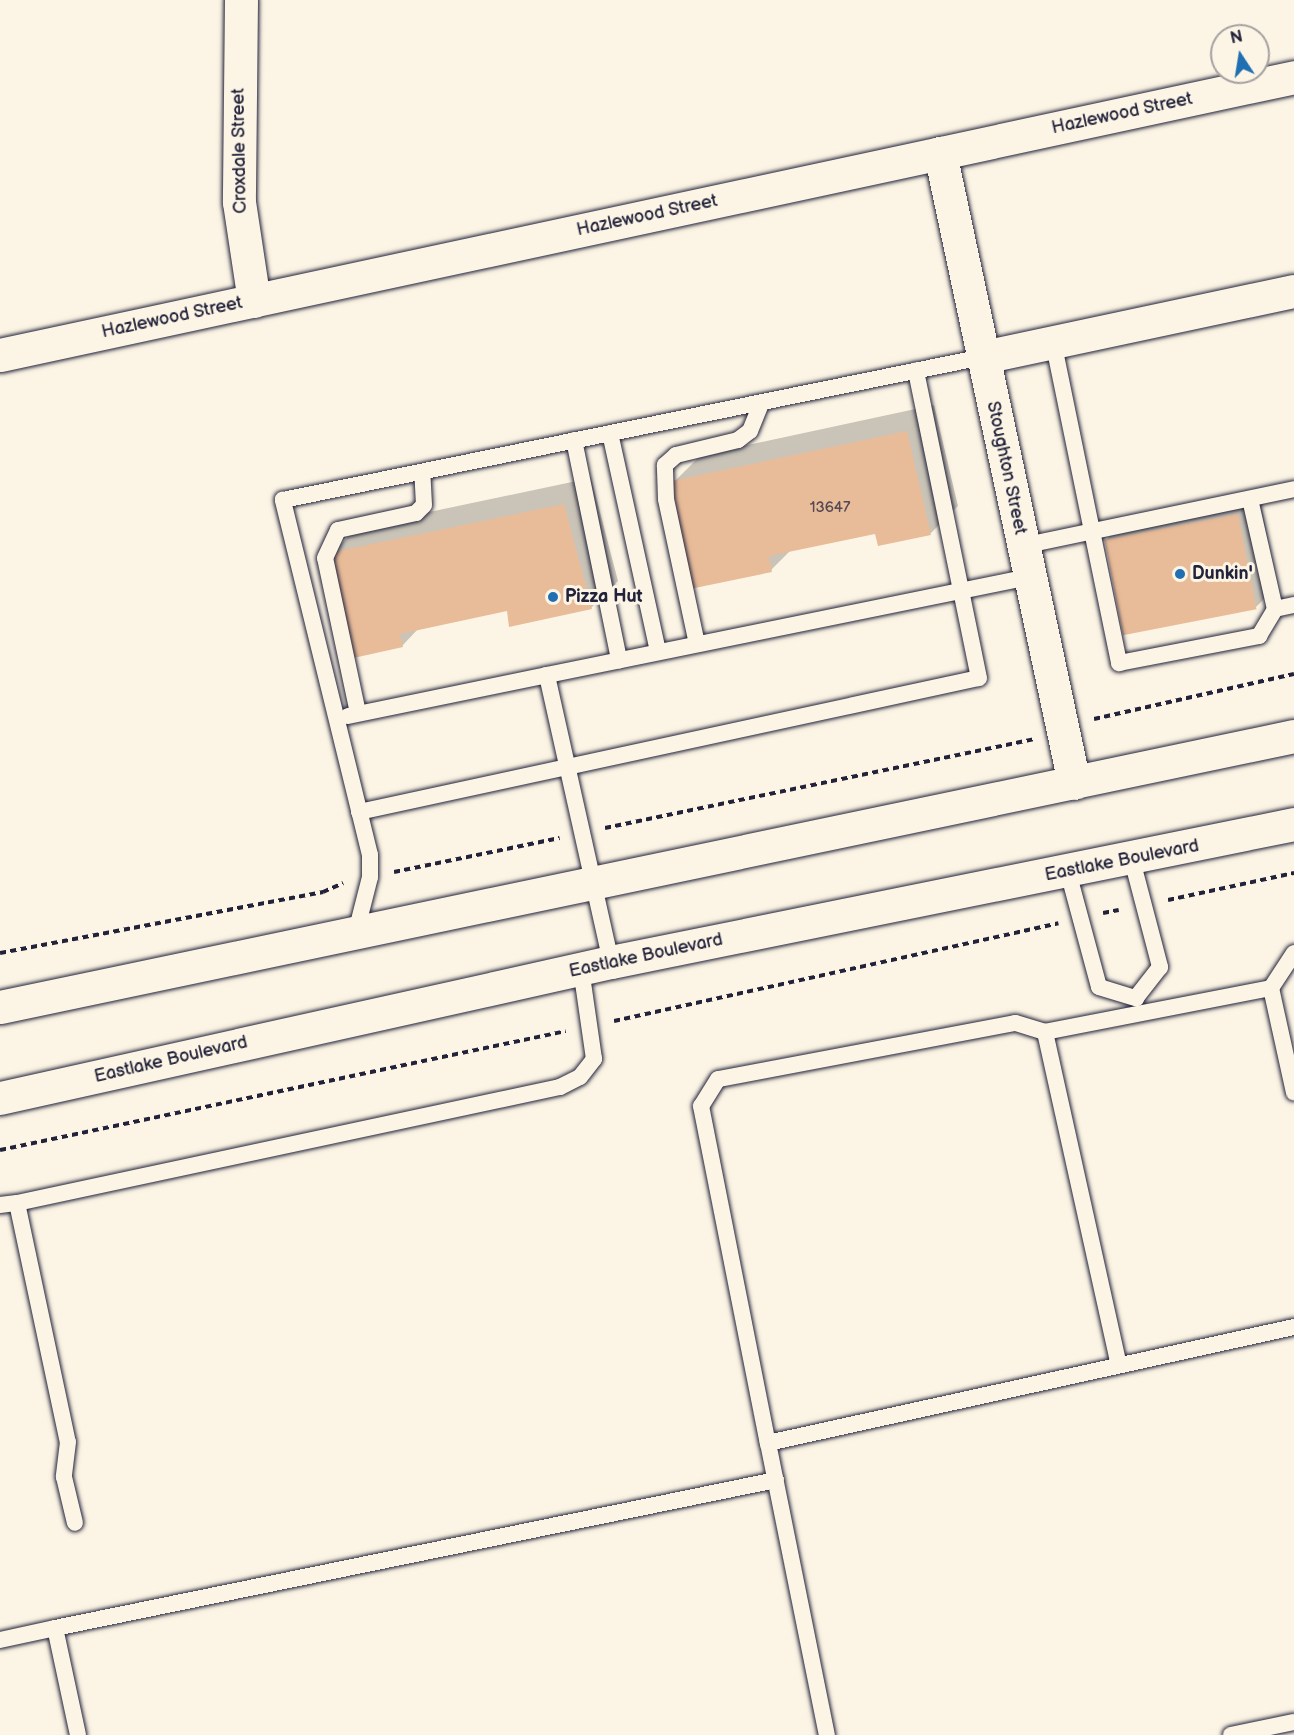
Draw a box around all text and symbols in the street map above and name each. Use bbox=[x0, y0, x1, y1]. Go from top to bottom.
north arrow bbox=[1210, 24, 1270, 84]
text: N bbox=[1229, 27, 1244, 48]
street label: Croxdale Street bbox=[228, 88, 252, 214]
street label: Hazlewood Street bbox=[1050, 89, 1194, 139]
street label: Hazlewood Street bbox=[575, 191, 719, 241]
street label: Hazlewood Street bbox=[100, 293, 244, 343]
street label: Stoughton Street bbox=[981, 399, 1031, 537]
house number: 13647 bbox=[810, 499, 850, 517]
place label: Dunkin' bbox=[1192, 563, 1253, 585]
marker: Dunkin' bbox=[1173, 567, 1187, 581]
place label: Pizza Hut bbox=[565, 586, 643, 608]
marker: Pizza Hut bbox=[546, 590, 560, 604]
street label: Eastlake Boulevard bbox=[1043, 835, 1201, 887]
street label: Eastlake Boulevard bbox=[567, 929, 725, 983]
street label: Eastlake Boulevard bbox=[92, 1032, 250, 1088]

